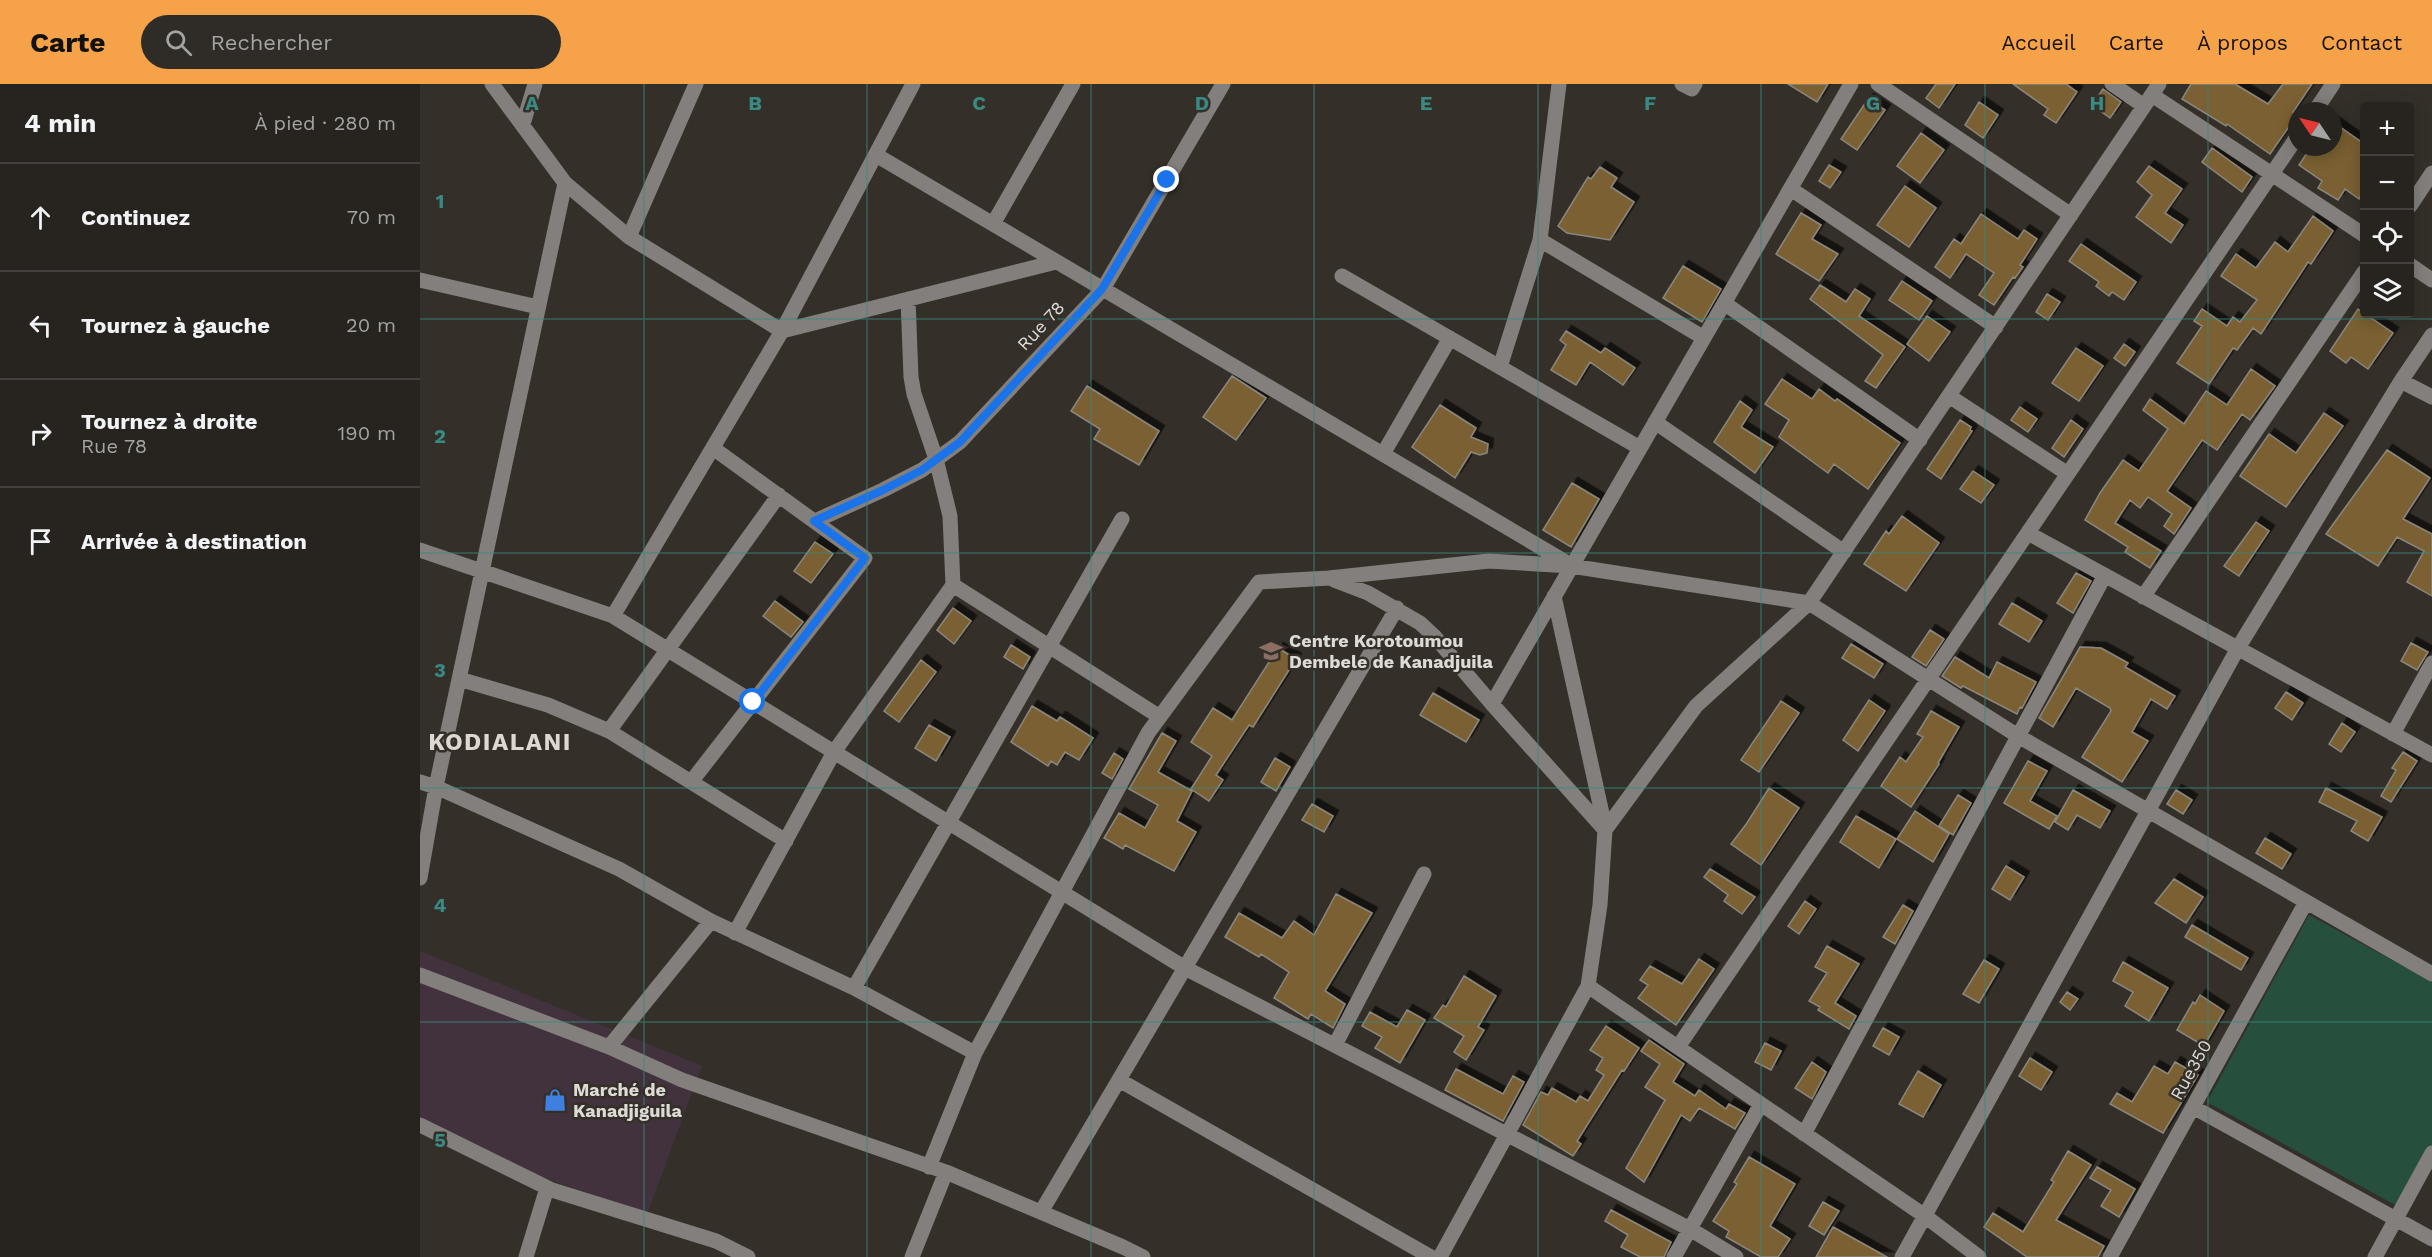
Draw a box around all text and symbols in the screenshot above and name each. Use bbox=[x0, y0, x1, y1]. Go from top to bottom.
search box bbox=[141, 15, 561, 69]
text: Carte bbox=[30, 26, 105, 59]
icon: search bbox=[162, 26, 195, 59]
text: Rechercher bbox=[210, 30, 332, 55]
text: Accueil bbox=[2001, 30, 2076, 55]
text: Carte bbox=[2109, 30, 2164, 55]
text: À propos bbox=[2197, 30, 2288, 55]
text: Contact bbox=[2321, 30, 2402, 55]
text: A bbox=[525, 91, 539, 115]
text: B bbox=[748, 91, 762, 115]
text: C bbox=[972, 91, 986, 115]
text: D bbox=[1195, 91, 1209, 115]
text: E bbox=[1420, 91, 1432, 115]
text: F bbox=[1644, 91, 1656, 115]
text: G bbox=[1866, 91, 1880, 115]
text: H bbox=[2090, 91, 2104, 115]
north arrow bbox=[2288, 102, 2342, 156]
map controls bbox=[2360, 102, 2414, 318]
button: + bbox=[2360, 102, 2414, 156]
text: 4 min bbox=[24, 108, 96, 138]
text: À pied · 280 m bbox=[254, 111, 396, 135]
button: − bbox=[2360, 156, 2414, 210]
route end bbox=[1153, 166, 1179, 192]
text: 1 bbox=[436, 189, 444, 213]
icon: ahead bbox=[24, 201, 57, 234]
text: Continuez bbox=[81, 205, 190, 230]
text: 70 m bbox=[347, 205, 396, 229]
button: locate bbox=[2360, 210, 2414, 264]
button: layers bbox=[2360, 264, 2414, 318]
street label: Rue 78 bbox=[1013, 297, 1069, 355]
icon: left bbox=[24, 309, 57, 342]
text: Tournez à gauche bbox=[81, 313, 270, 338]
text: 20 m bbox=[346, 313, 396, 337]
text: Tournez à droite bbox=[81, 409, 258, 434]
icon: right bbox=[24, 417, 57, 450]
text: 190 m bbox=[338, 421, 396, 445]
text: 2 bbox=[434, 424, 446, 448]
text: Rue 78 bbox=[81, 434, 147, 458]
icon: arrive bbox=[24, 525, 57, 558]
text: Arrivée à destination bbox=[81, 529, 307, 554]
place label: Centre Korotoumou Dembele de Kanadjuila bbox=[1289, 630, 1494, 672]
school or university icon: Centre Korotoumou Dembele de Kanadjuila bbox=[1258, 638, 1284, 664]
text: 3 bbox=[434, 658, 446, 682]
route start bbox=[739, 688, 765, 714]
district label: KODIALANI bbox=[428, 728, 572, 756]
text: 4 bbox=[434, 893, 447, 917]
street label: Rue350 bbox=[2166, 1036, 2216, 1103]
place label: Marché de Kanadjiguila bbox=[573, 1079, 683, 1121]
shop icon: Marché de Kanadjiguila bbox=[542, 1087, 568, 1113]
text: 5 bbox=[434, 1128, 446, 1152]

